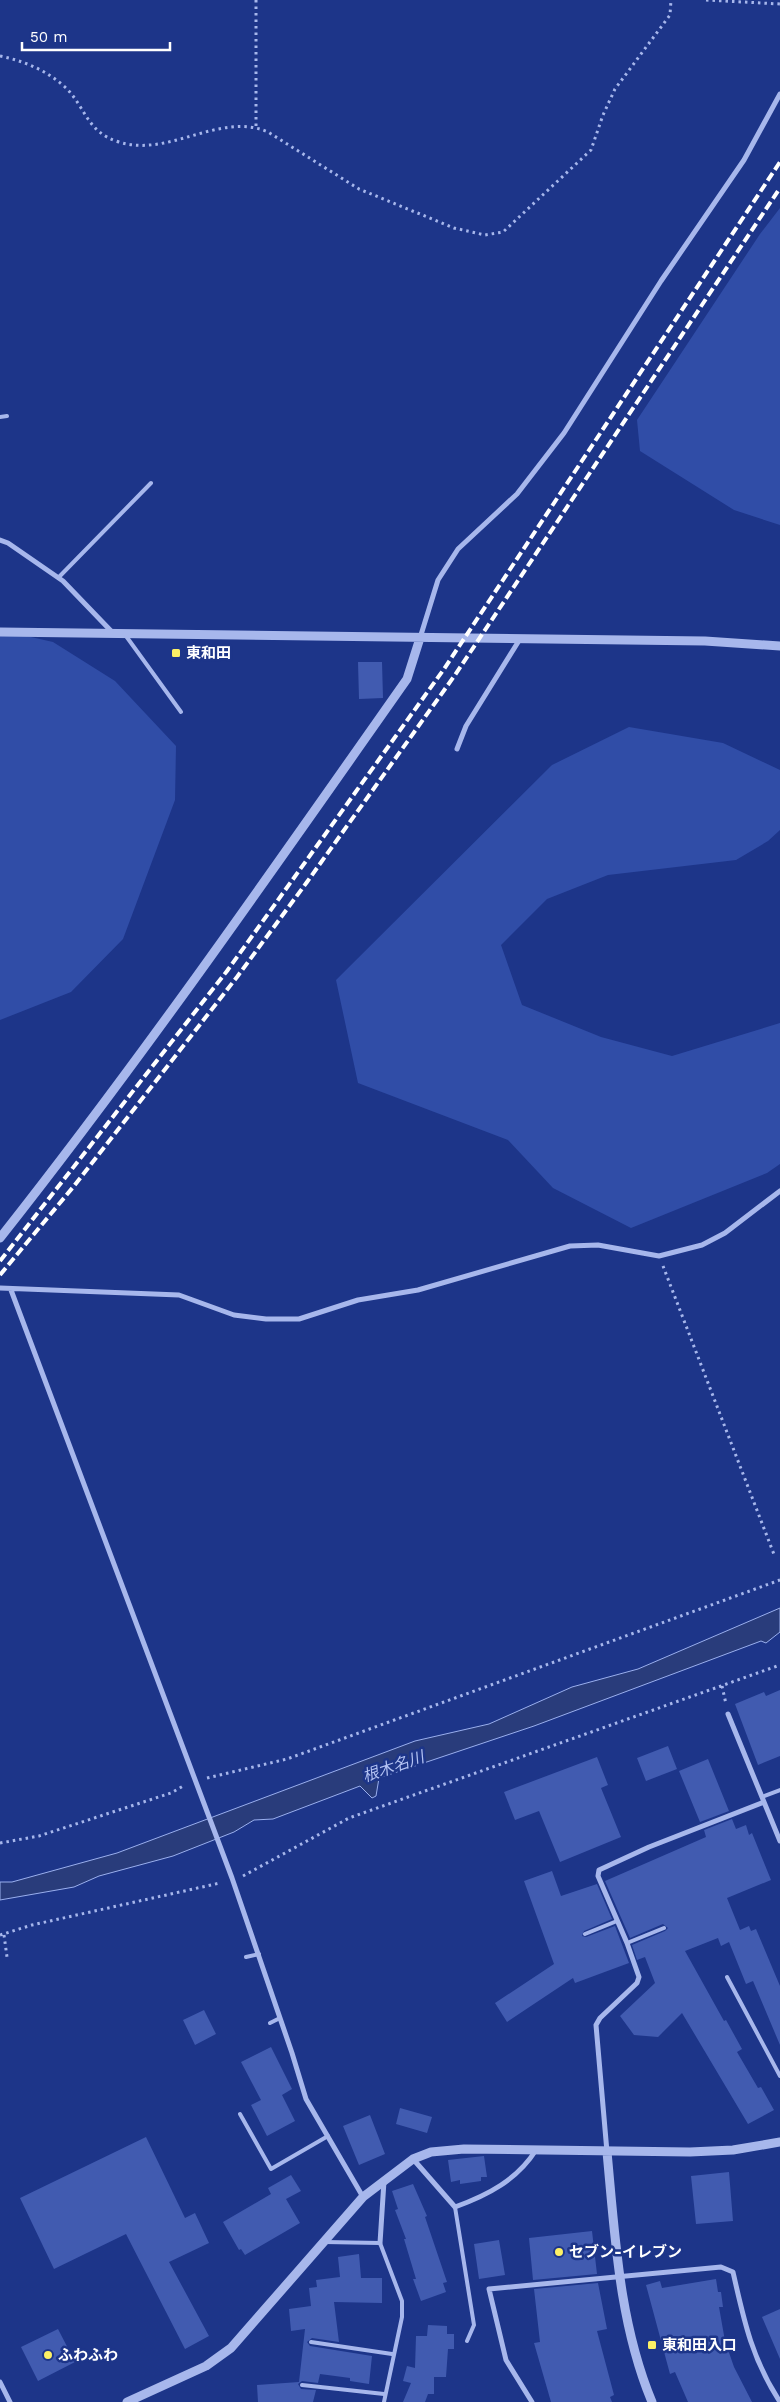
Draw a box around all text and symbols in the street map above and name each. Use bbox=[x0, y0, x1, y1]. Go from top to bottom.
scale bar bbox=[22, 20, 170, 52]
text: 50 m bbox=[30, 28, 67, 46]
place label: 東和田 bbox=[186, 644, 231, 662]
marker: 東和田 bbox=[170, 647, 182, 659]
water label: 根木名川 bbox=[360, 1746, 428, 1786]
place label: セブン-イレブン bbox=[569, 2243, 682, 2261]
marker: セブン-イレブン bbox=[553, 2246, 565, 2258]
place label: 東和田入口 bbox=[662, 2336, 737, 2354]
marker: 東和田入口 bbox=[646, 2339, 658, 2351]
place label: ふわふわ bbox=[58, 2346, 118, 2364]
marker: ふわふわ bbox=[42, 2349, 54, 2361]

